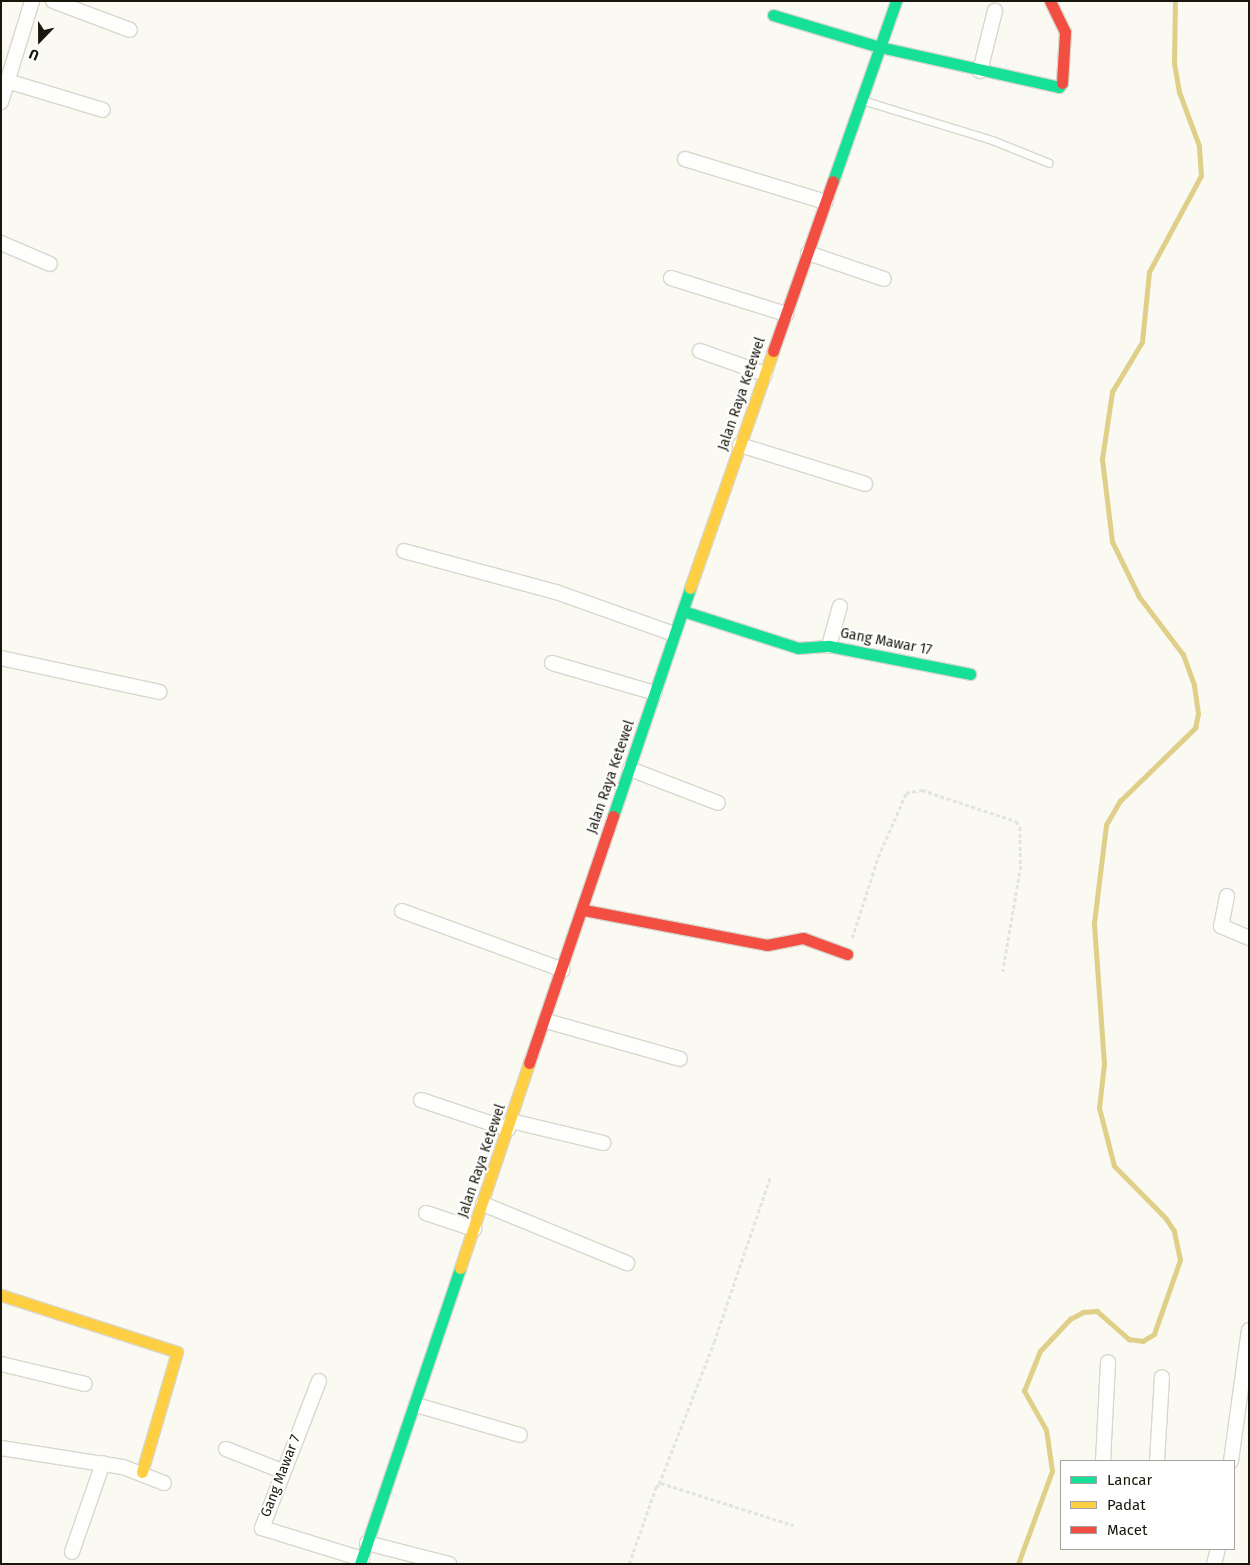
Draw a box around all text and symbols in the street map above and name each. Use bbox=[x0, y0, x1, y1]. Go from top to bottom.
north arrow bbox=[15, 15, 65, 65]
text: U bbox=[27, 45, 42, 64]
street label: Jalan Raya Ketewel bbox=[715, 335, 769, 453]
street label: Gang Mawar 17 bbox=[839, 625, 933, 659]
street label: Jalan Raya Ketewel bbox=[584, 718, 638, 836]
street label: Jalan Raya Ketewel bbox=[455, 1102, 509, 1220]
street label: Gang Mawar 7 bbox=[258, 1432, 304, 1520]
legend bbox=[1060, 1460, 1235, 1550]
text: Lancar bbox=[1107, 1471, 1152, 1489]
text: Padat bbox=[1107, 1496, 1146, 1514]
text: Macet bbox=[1107, 1521, 1147, 1539]

